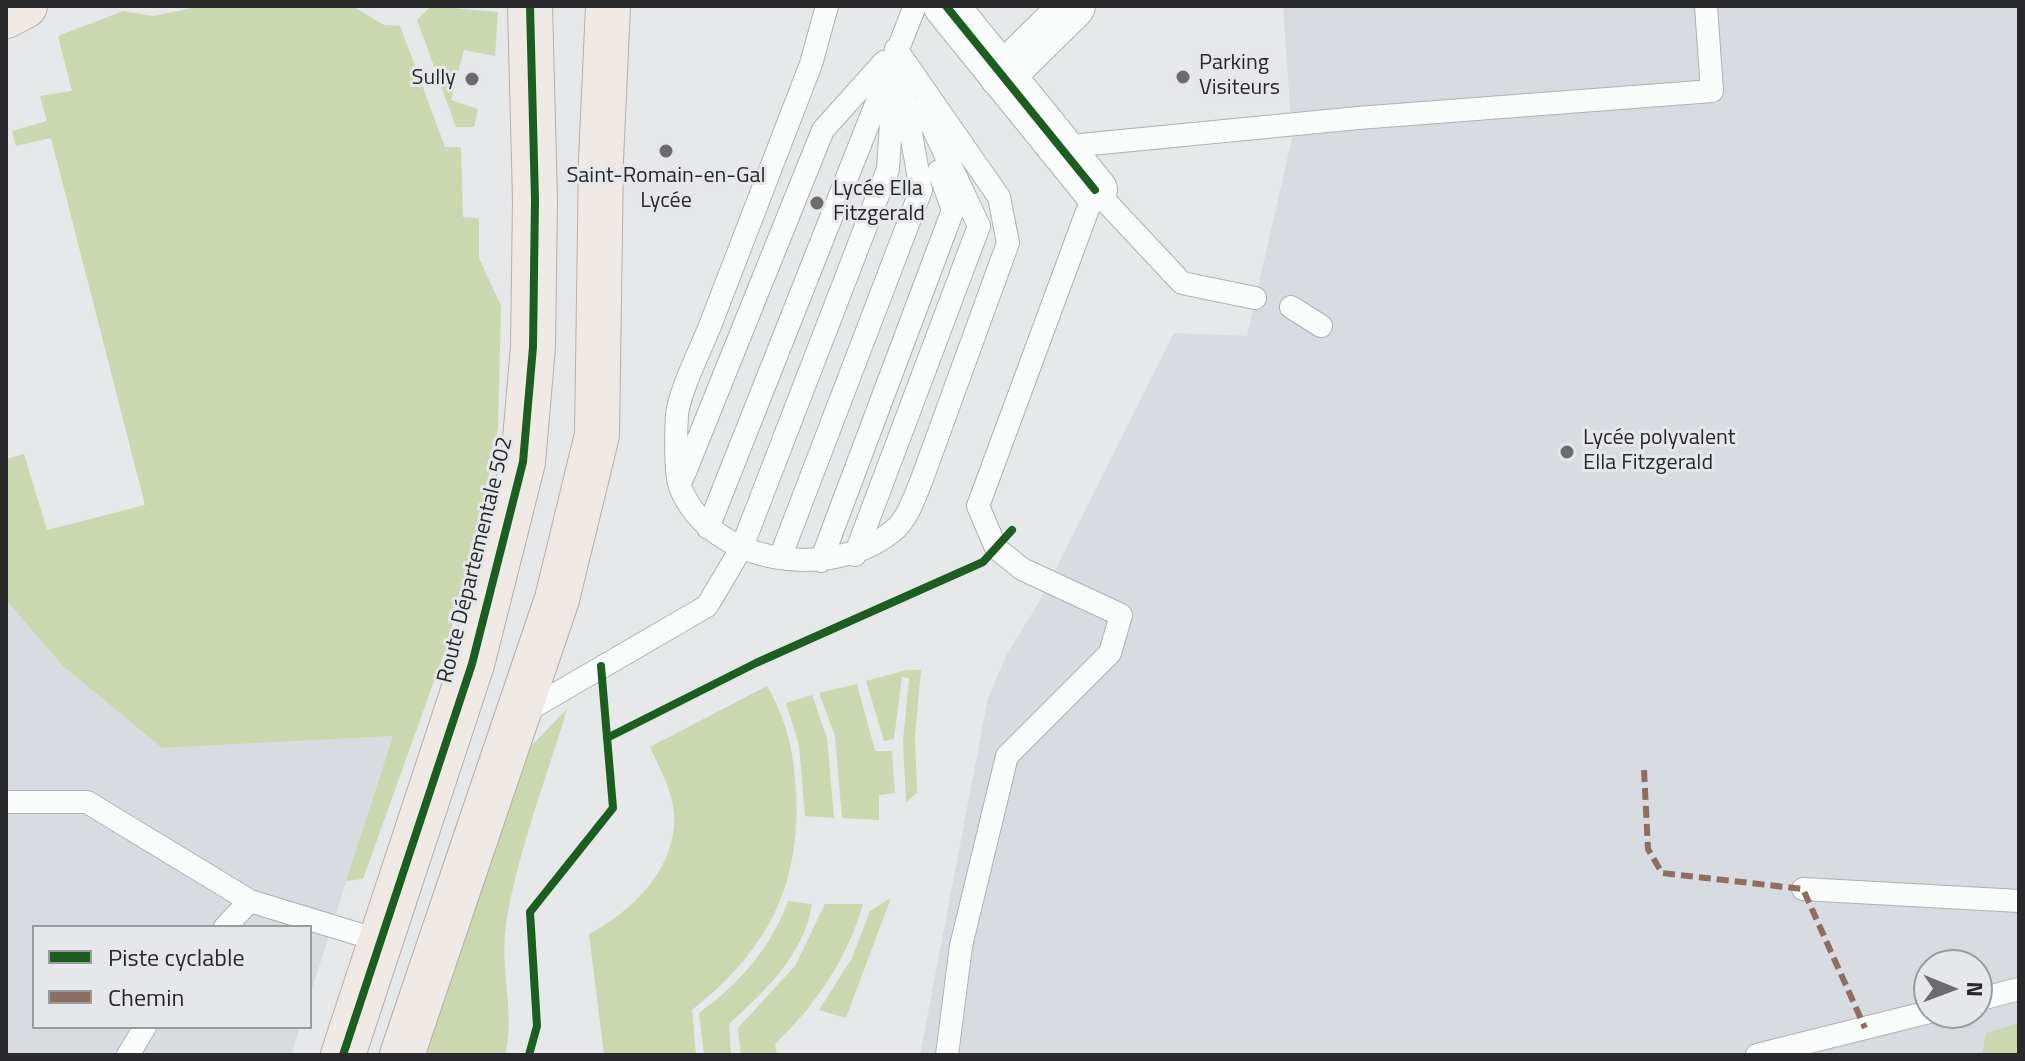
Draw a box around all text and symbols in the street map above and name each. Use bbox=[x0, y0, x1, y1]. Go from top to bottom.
place label: Parking Visiteurs bbox=[1199, 51, 1280, 102]
place label: Sully bbox=[412, 66, 456, 92]
marker: Parking Visiteurs bbox=[1174, 68, 1192, 86]
marker: Sully bbox=[463, 70, 481, 88]
marker: Saint-Romain-en-Gal Lycée bbox=[657, 142, 675, 160]
place label: Saint-Romain-en-Gal Lycée bbox=[566, 164, 766, 216]
place label: Lycée Ella Fitzgerald bbox=[833, 177, 925, 228]
marker: Lycée Ella Fitzgerald bbox=[808, 194, 826, 212]
place label: Lycée polyvalent Ella Fitzgerald bbox=[1583, 426, 1735, 478]
street label: Route Départementale 502 bbox=[433, 434, 519, 686]
marker: Lycée polyvalent Ella Fitzgerald bbox=[1558, 443, 1576, 461]
legend bbox=[32, 925, 312, 1029]
text: Piste cyclable bbox=[108, 939, 245, 975]
north arrow bbox=[1913, 949, 1993, 1029]
text: Chemin bbox=[108, 979, 184, 1015]
text: N bbox=[1958, 981, 1992, 997]

